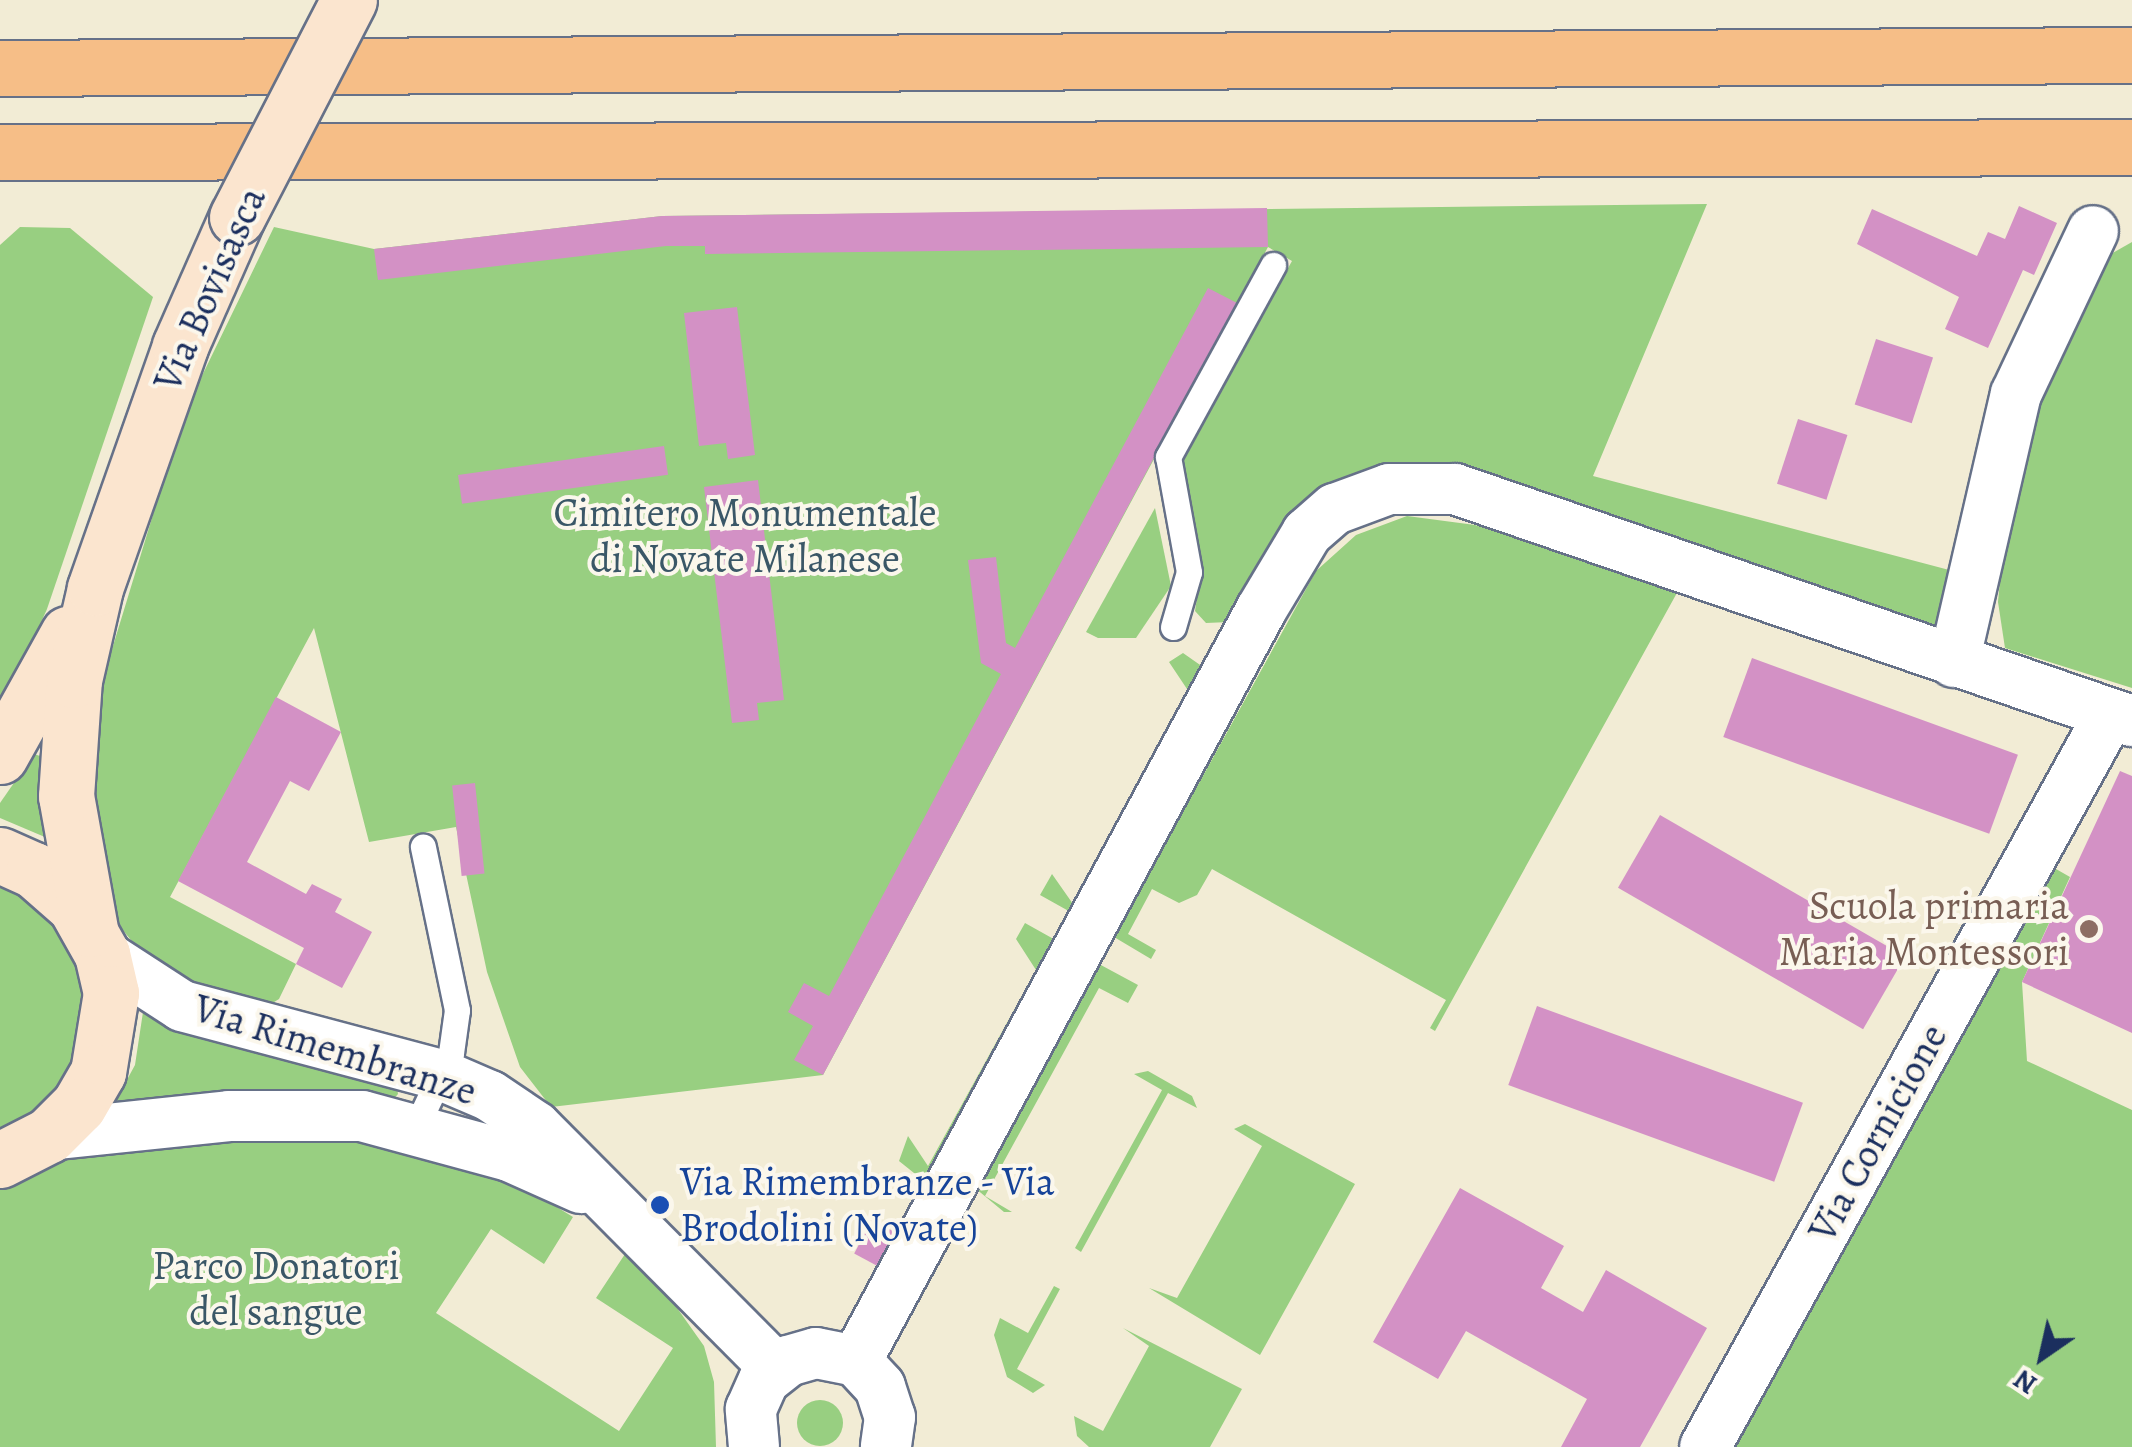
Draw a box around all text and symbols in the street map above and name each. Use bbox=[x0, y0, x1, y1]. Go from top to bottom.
street label: Via Bovisasca bbox=[144, 179, 276, 399]
park label: Cimitero Monumentale di Novate Milanese bbox=[553, 489, 937, 583]
place label: Scuola primaria Maria Montessori bbox=[1779, 882, 2069, 976]
marker: Scuola primaria Maria Montessori bbox=[2078, 918, 2100, 940]
street label: Via Rimembranze bbox=[188, 984, 482, 1116]
street label: Via Cornicione bbox=[1799, 1016, 1957, 1250]
place label: Via Rimembranze - Via Brodolini (Novate) bbox=[680, 1158, 1056, 1252]
marker: Via Rimembranze - Via Brodolini (Novate) bbox=[649, 1194, 671, 1216]
park label: Parco Donatori del sangue bbox=[152, 1242, 400, 1336]
north arrow bbox=[1992, 1307, 2092, 1407]
text: N bbox=[2006, 1360, 2044, 1403]

